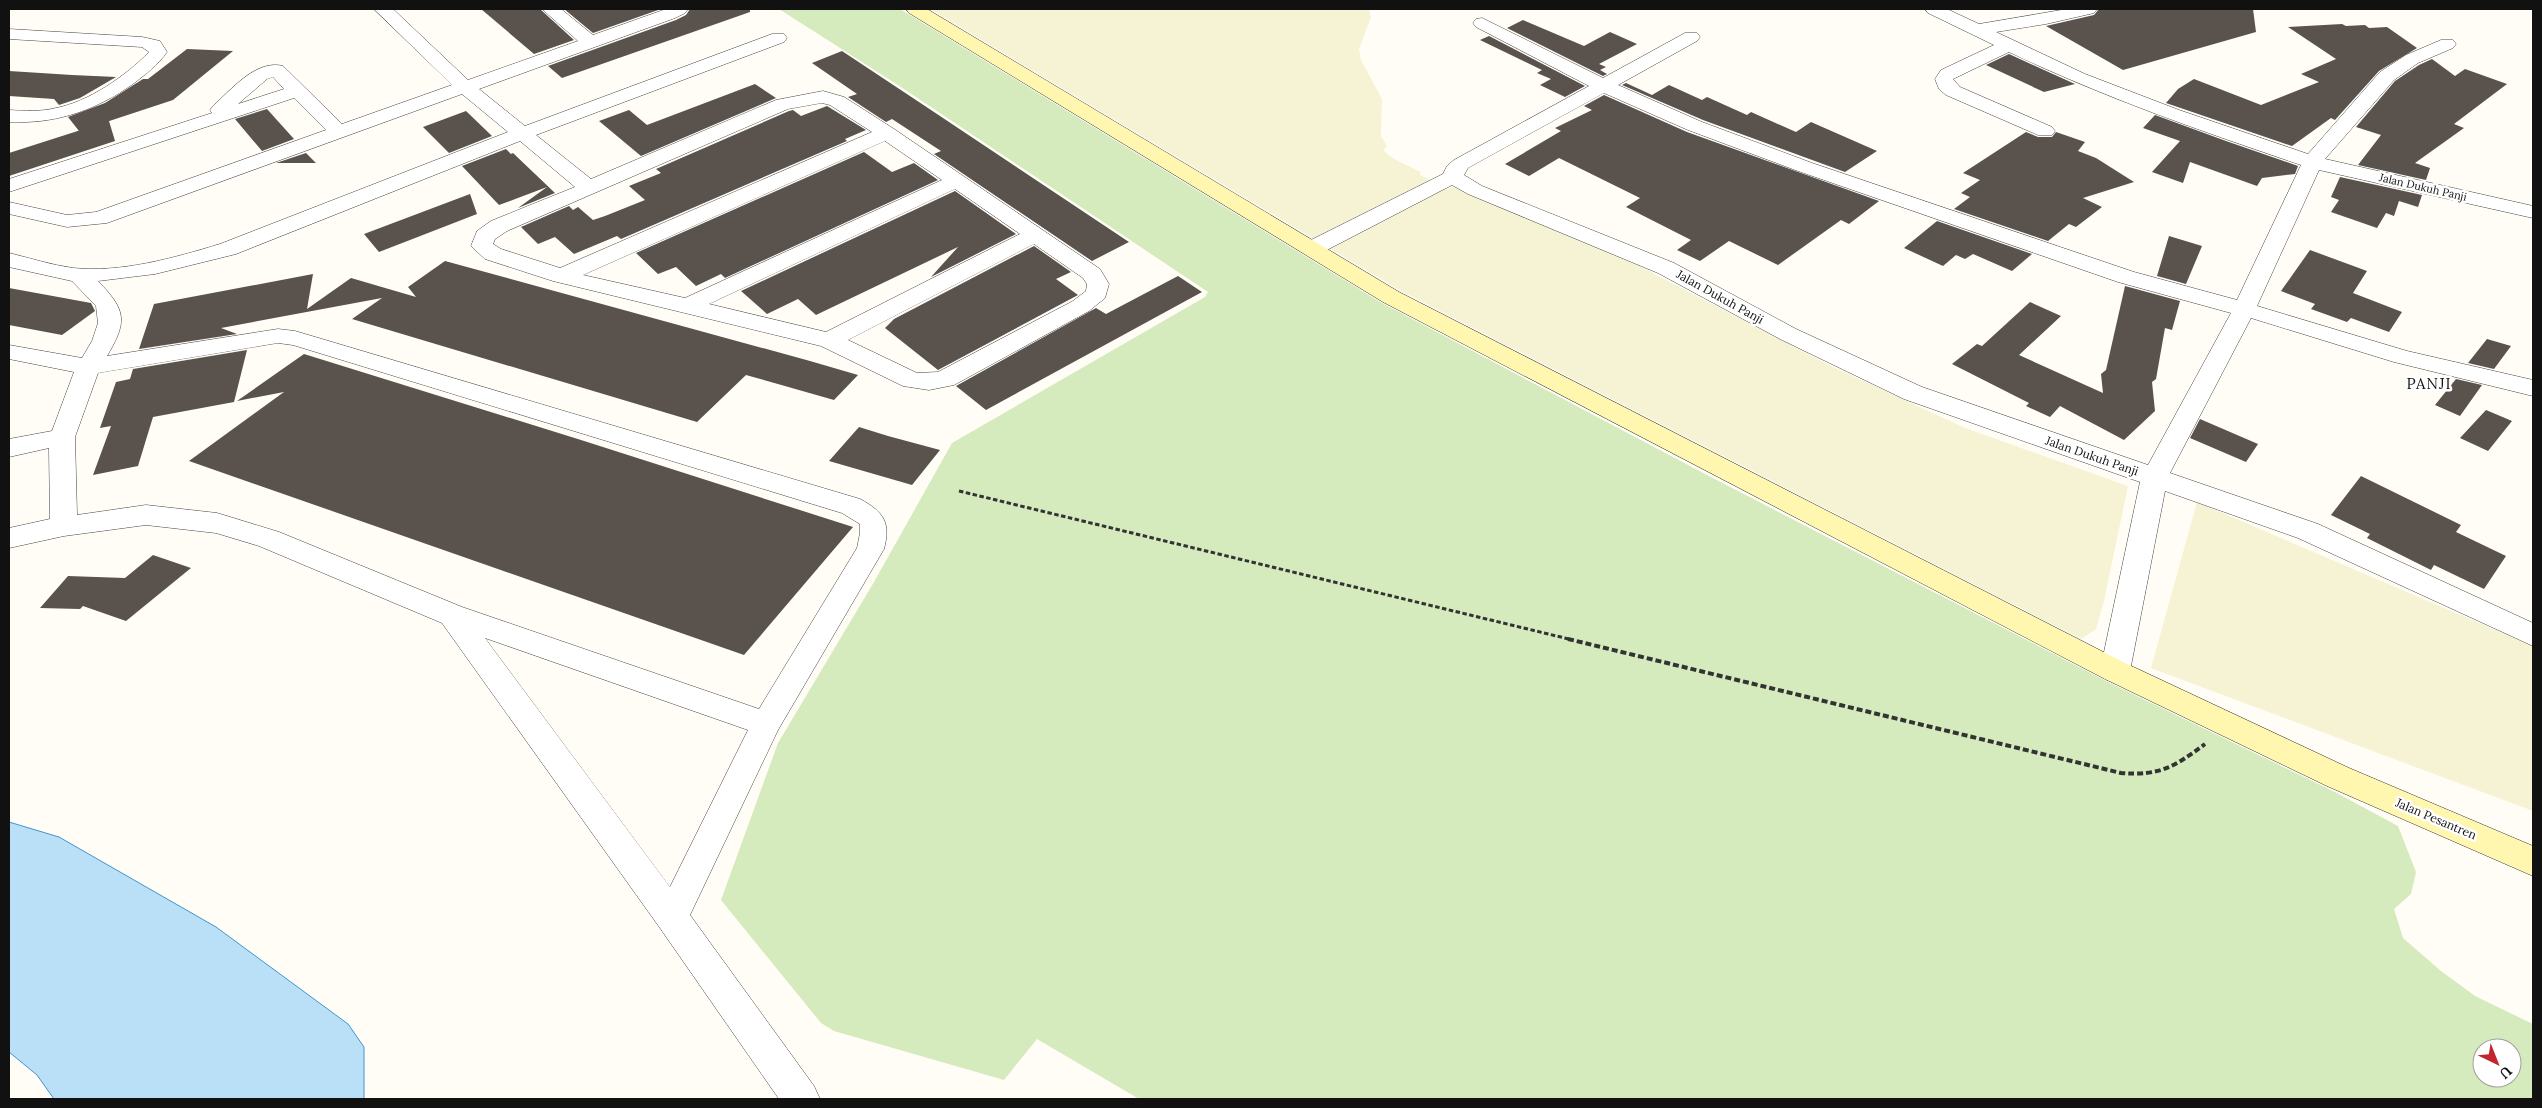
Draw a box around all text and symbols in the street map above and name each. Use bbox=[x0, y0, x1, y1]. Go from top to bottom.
street label: Jalan Dukuh Panji bbox=[2377, 170, 2468, 204]
street label: Jalan Dukuh Panji bbox=[1673, 266, 1767, 327]
district label: PANJI bbox=[2406, 374, 2452, 393]
street label: Jalan Dukuh Panji bbox=[2043, 432, 2141, 479]
street label: Jalan Pesantren bbox=[2393, 794, 2479, 842]
north arrow bbox=[2472, 1038, 2522, 1088]
text: U bbox=[2496, 1062, 2516, 1083]

